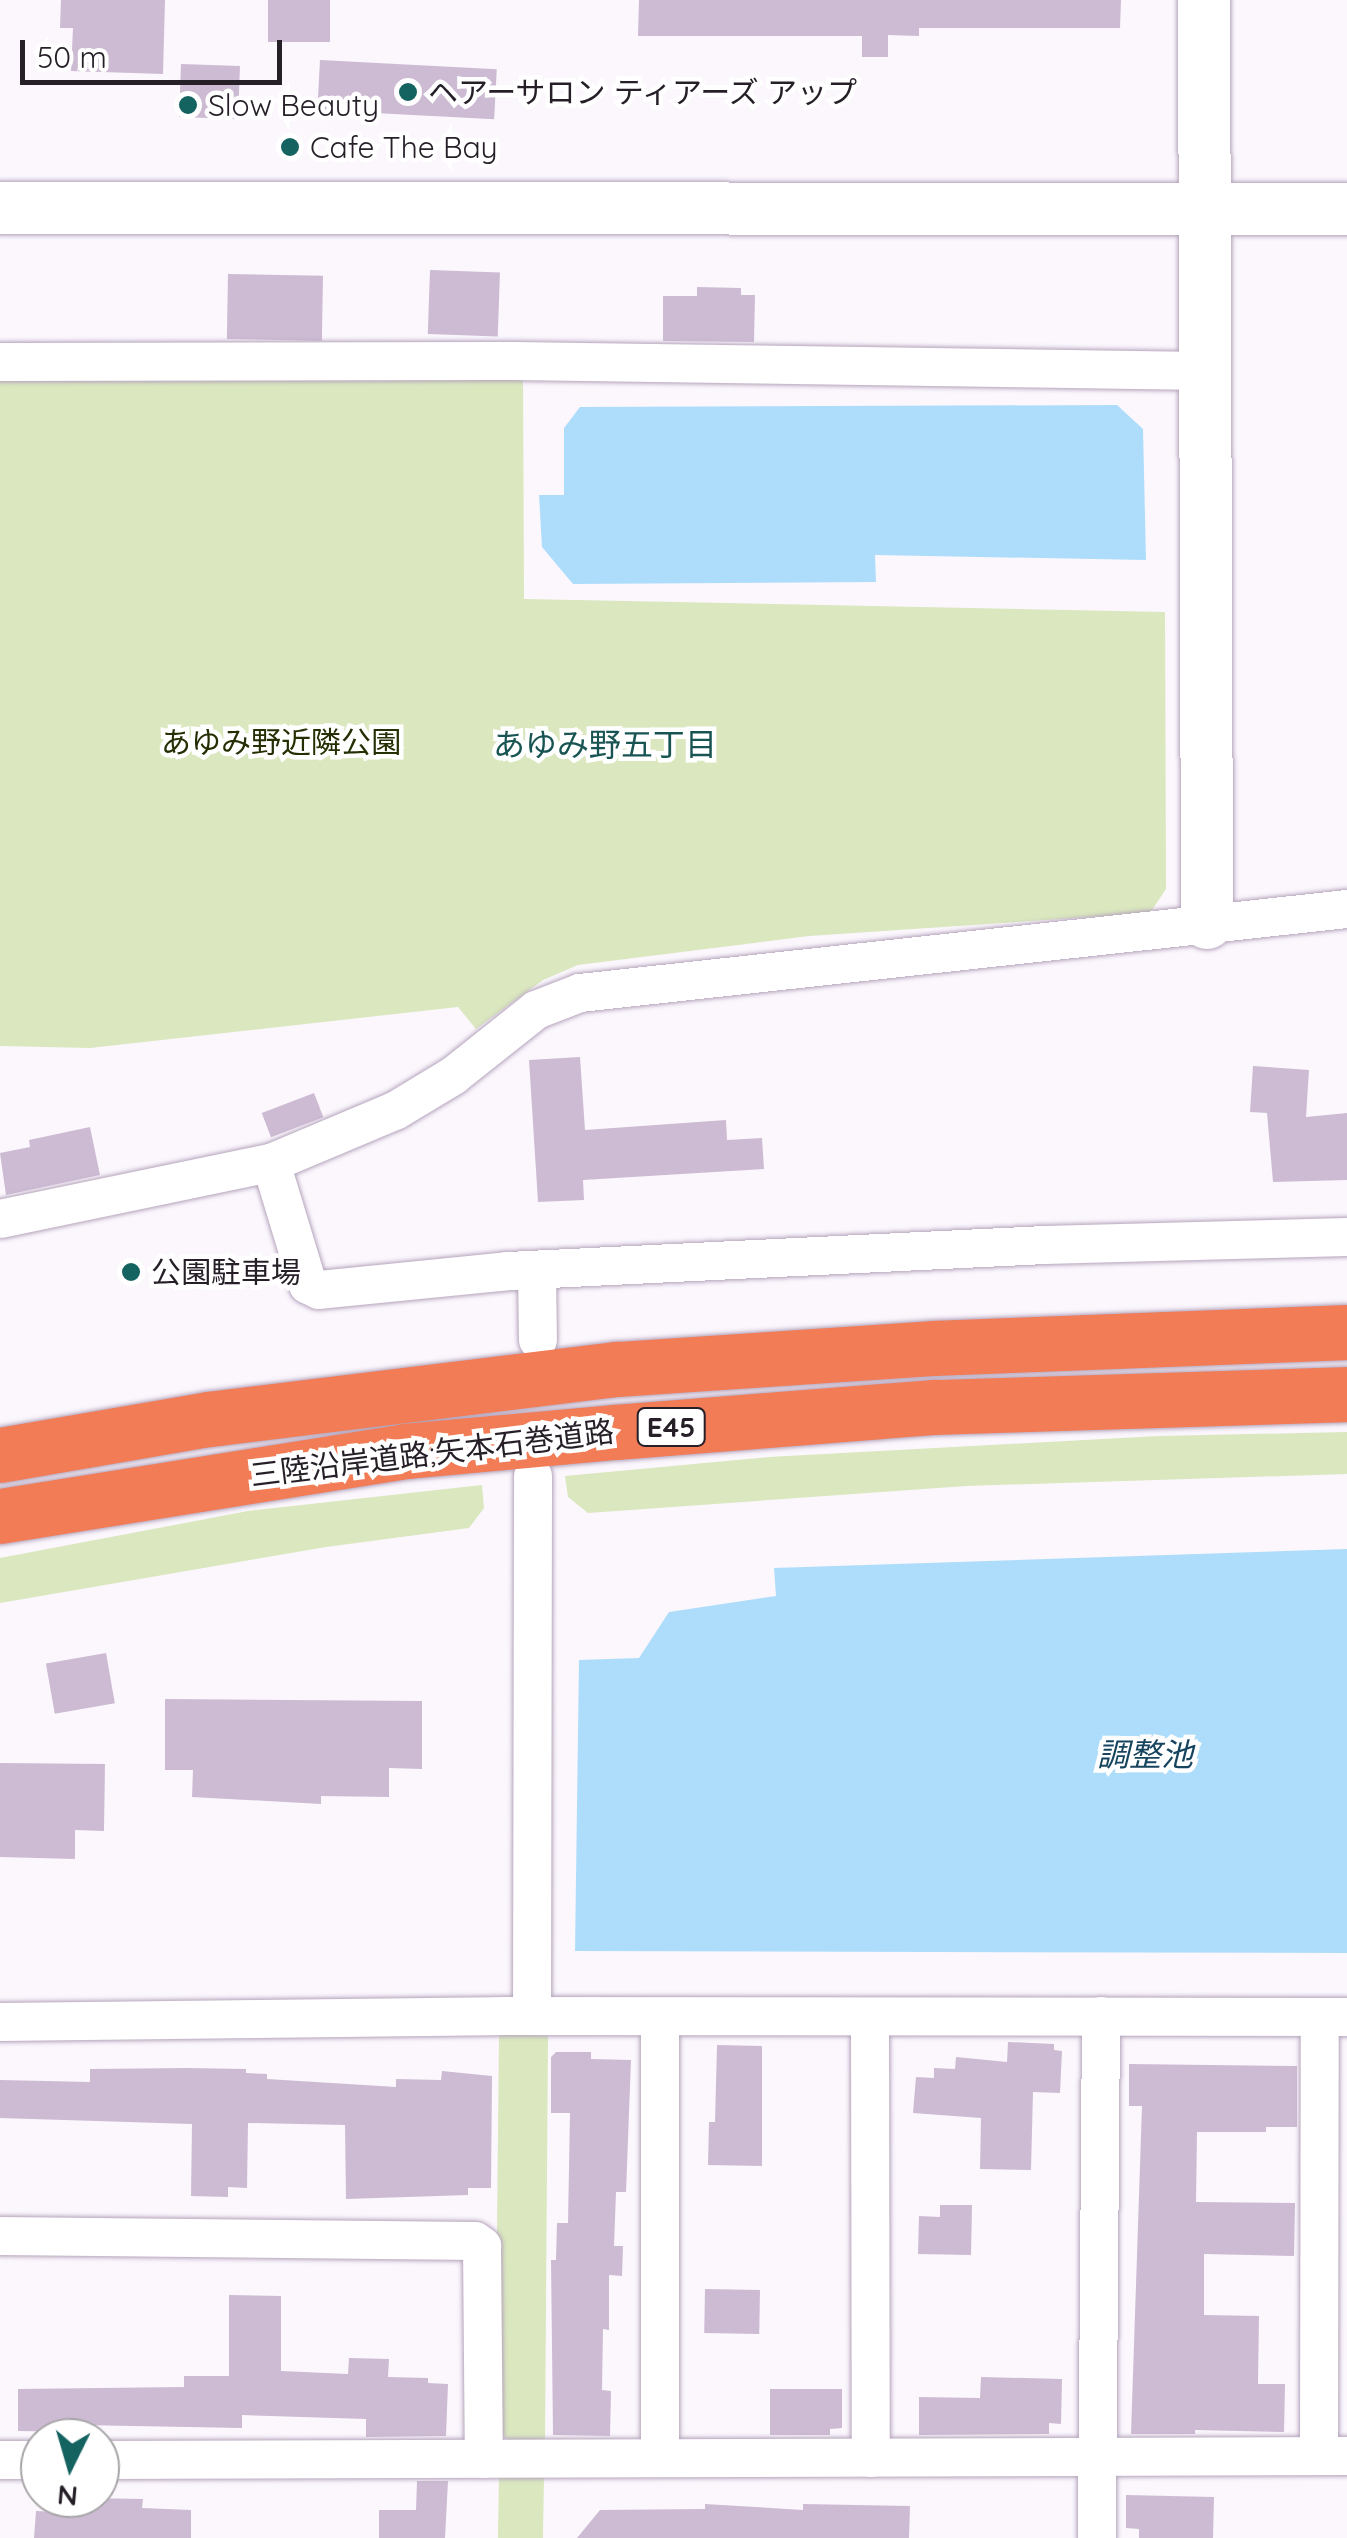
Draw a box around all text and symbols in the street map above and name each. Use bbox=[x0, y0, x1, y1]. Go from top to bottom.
scale bar bbox=[25, 20, 288, 82]
text: 50 m bbox=[37, 38, 107, 76]
place label: ヘアーサロン ティアーズ アップ bbox=[428, 74, 861, 110]
marker: ヘアーサロン ティアーズ アップ bbox=[397, 81, 419, 103]
place label: Slow Beauty bbox=[208, 87, 379, 123]
marker: Slow Beauty bbox=[177, 94, 199, 116]
place label: Cafe The Bay bbox=[310, 129, 498, 165]
marker: Cafe The Bay bbox=[279, 136, 301, 158]
park label: あゆみ野近隣公園 bbox=[161, 724, 401, 760]
district label: あゆみ野五丁目 bbox=[493, 725, 717, 763]
place label: 公園駐車場 bbox=[151, 1254, 301, 1290]
marker: 公園駐車場 bbox=[120, 1261, 142, 1283]
road number: E45 bbox=[636, 1404, 706, 1450]
street label: 三陸沿岸道路;矢本石巻道路 bbox=[248, 1413, 616, 1493]
water label: 調整池 bbox=[1097, 1735, 1193, 1773]
north arrow bbox=[20, 2418, 120, 2518]
text: N bbox=[56, 2478, 79, 2515]

